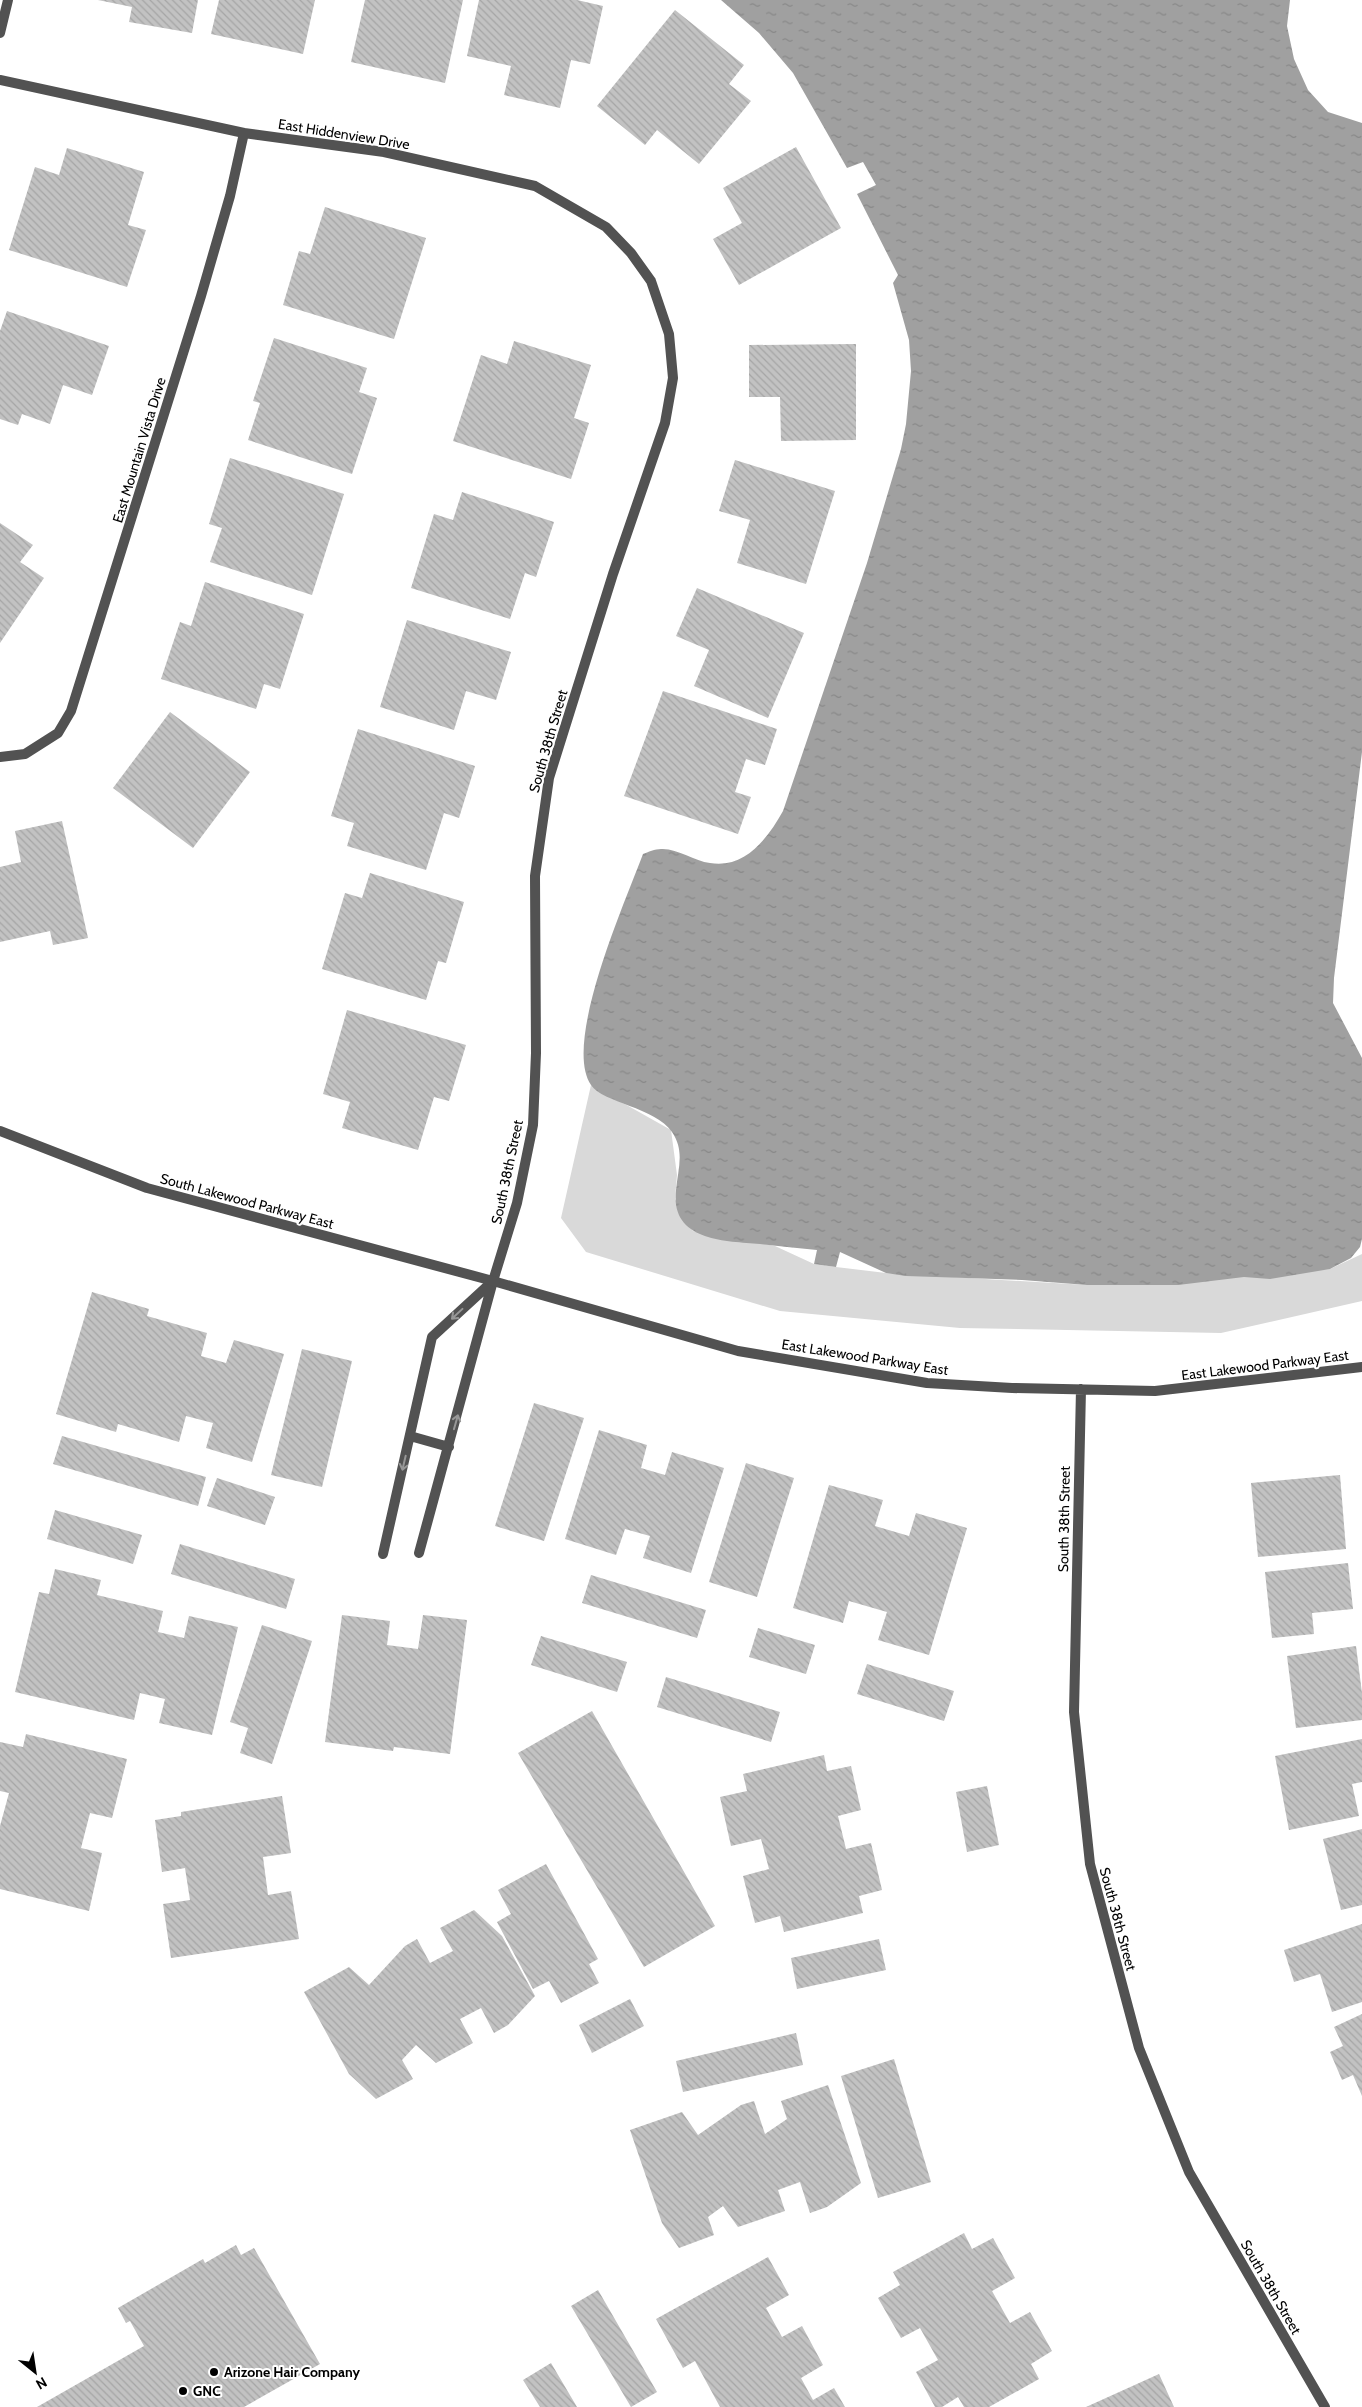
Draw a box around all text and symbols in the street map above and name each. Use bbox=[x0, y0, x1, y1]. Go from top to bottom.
street label: East Hiddenview Drive bbox=[277, 115, 411, 153]
street label: East Mountain Vista Drive bbox=[108, 375, 170, 525]
street label: South 38th Street bbox=[525, 687, 571, 795]
street label: South 38th Street bbox=[487, 1118, 527, 1226]
street label: South Lakewood Parkway East bbox=[158, 1169, 336, 1233]
one-way arrow bbox=[451, 1308, 464, 1320]
street label: East Lakewood Parkway East bbox=[780, 1335, 950, 1379]
street label: East Lakewood Parkway East bbox=[1180, 1346, 1350, 1384]
one-way arrow bbox=[452, 1414, 461, 1430]
one-way arrow bbox=[399, 1454, 408, 1470]
street label: South 38th Street bbox=[1054, 1465, 1074, 1572]
street label: South 38th Street bbox=[1096, 1865, 1141, 1973]
street label: South 38th Street bbox=[1237, 2237, 1305, 2338]
north arrow bbox=[10, 2347, 60, 2397]
place label: Arizone Hair Company bbox=[224, 2363, 361, 2381]
marker: Arizone Hair Company bbox=[208, 2366, 220, 2378]
text: N bbox=[33, 2373, 50, 2394]
place label: GNC bbox=[193, 2382, 221, 2400]
marker: GNC bbox=[177, 2385, 189, 2397]

